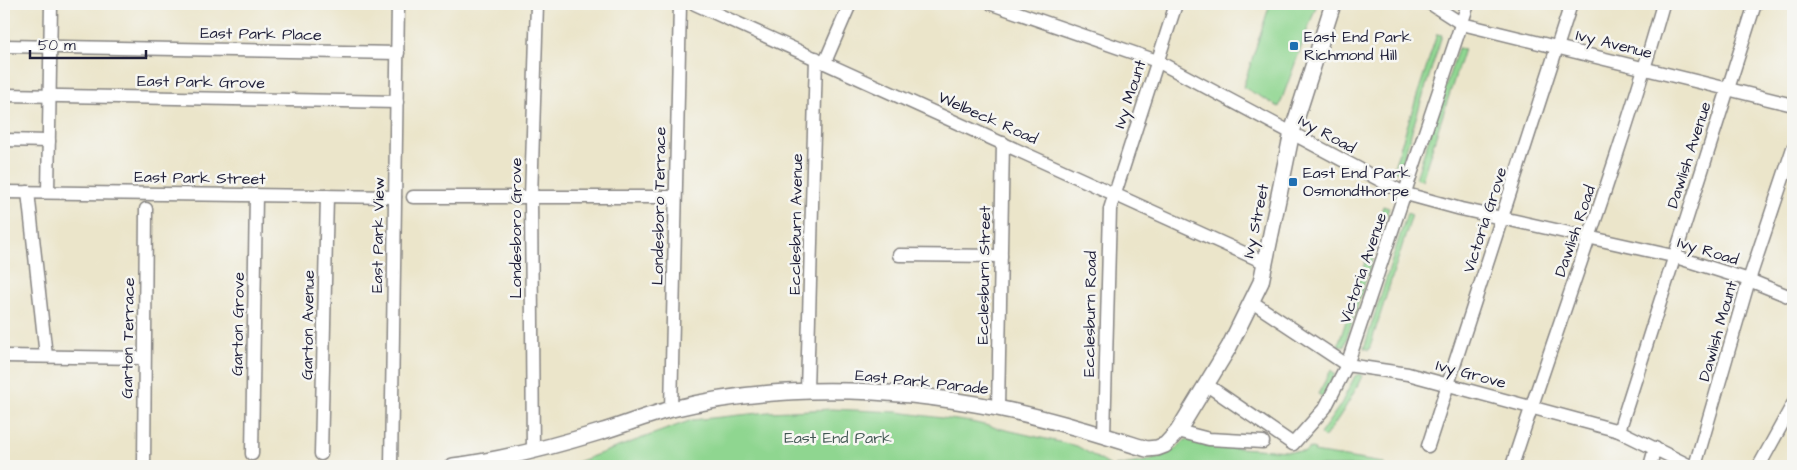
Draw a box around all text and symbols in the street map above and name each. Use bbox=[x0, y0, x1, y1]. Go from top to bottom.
street label: East Park Place bbox=[200, 22, 322, 46]
street label: Ivy Avenue bbox=[1573, 24, 1655, 65]
place label: East End Park Richmond Hill bbox=[1304, 26, 1412, 66]
scale bar bbox=[30, 28, 146, 60]
text: 50 m bbox=[38, 35, 76, 56]
marker: East End Park Richmond Hill bbox=[1288, 40, 1300, 52]
street label: Ivy Mount bbox=[1109, 56, 1153, 131]
street label: East Park Grove bbox=[137, 70, 265, 94]
street label: Welbeck Road bbox=[935, 86, 1041, 150]
street label: Dawlish Avenue bbox=[1661, 99, 1717, 211]
street label: Ivy Road bbox=[1294, 109, 1360, 160]
street label: Londesboro Terrace bbox=[647, 126, 671, 285]
street label: Ecclesburn Avenue bbox=[784, 153, 808, 295]
street label: Londesboro Grove bbox=[505, 157, 527, 299]
place label: East End Park Osmondthorpe bbox=[1303, 162, 1411, 202]
street label: Victoria Grove bbox=[1458, 164, 1513, 276]
street label: East Park Street bbox=[134, 166, 266, 190]
marker: East End Park Osmondthorpe bbox=[1287, 176, 1299, 188]
street label: East Park View bbox=[366, 177, 390, 293]
street label: Ivy Street bbox=[1237, 181, 1276, 260]
street label: Dawlish Road bbox=[1549, 182, 1601, 280]
street label: Ecclesburn Street bbox=[972, 205, 996, 344]
street label: Victoria Avenue bbox=[1334, 209, 1392, 326]
street label: Ivy Road bbox=[1675, 231, 1741, 272]
street label: Ecclesburn Road bbox=[1078, 251, 1102, 377]
street label: Garton Avenue bbox=[296, 270, 320, 380]
street label: Garton Grove bbox=[226, 272, 250, 376]
street label: Garton Terrace bbox=[116, 277, 140, 399]
street label: Dawlish Mount bbox=[1693, 278, 1743, 384]
street label: Ivy Grove bbox=[1433, 354, 1509, 395]
street label: East Park Parade bbox=[854, 364, 990, 400]
park label: East End Park bbox=[784, 427, 892, 449]

